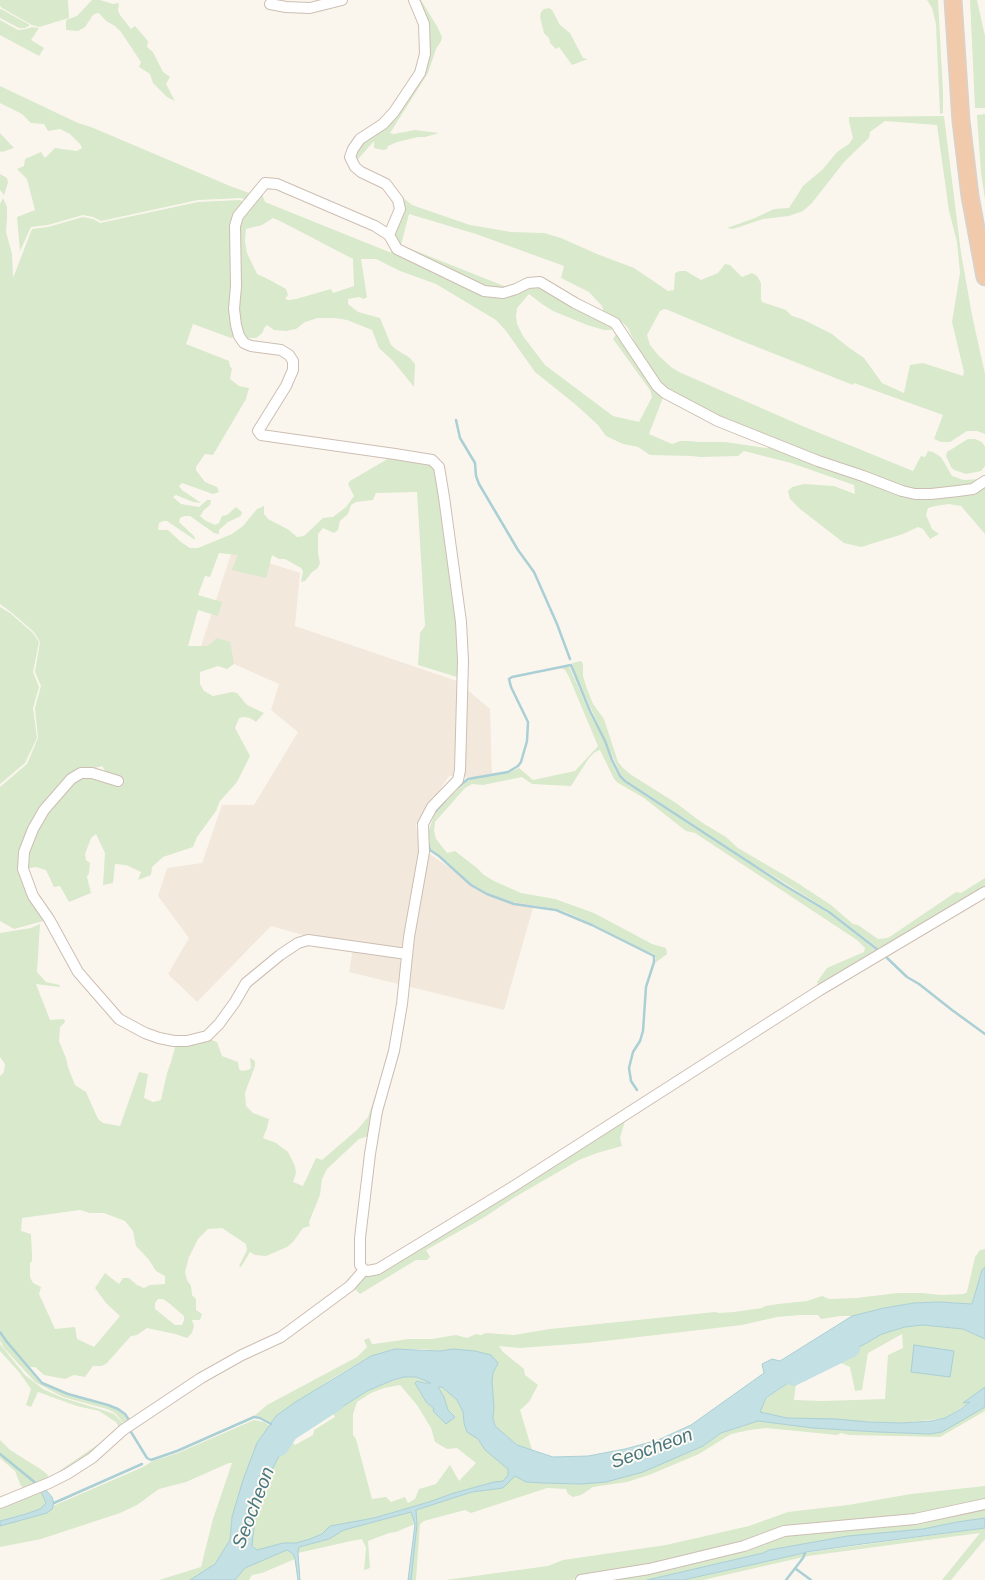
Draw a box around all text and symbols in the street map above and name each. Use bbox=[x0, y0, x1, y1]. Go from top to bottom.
water label: Seocheon bbox=[608, 1424, 696, 1474]
water label: Seocheon bbox=[228, 1464, 280, 1552]

